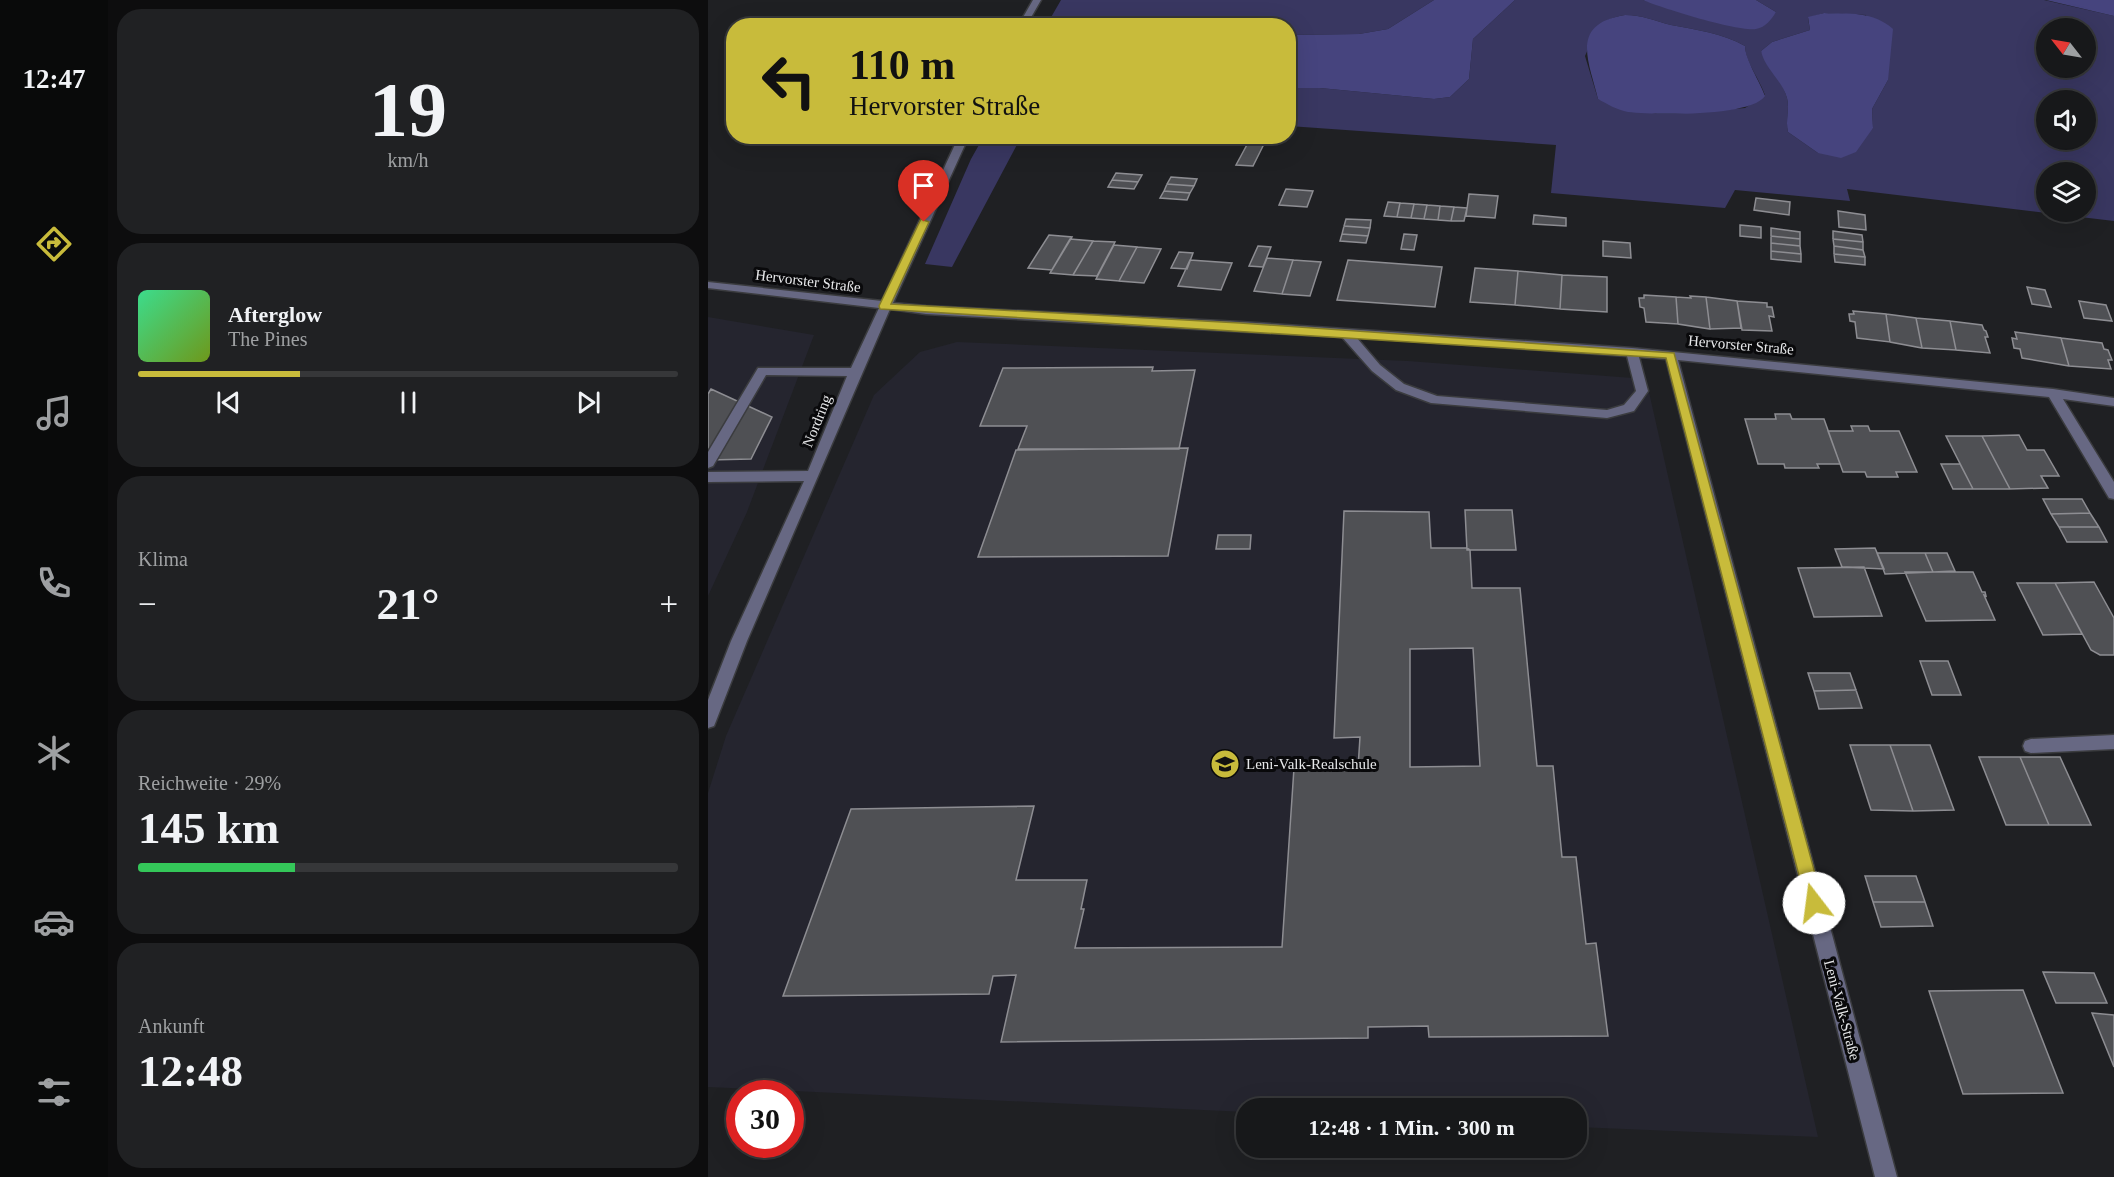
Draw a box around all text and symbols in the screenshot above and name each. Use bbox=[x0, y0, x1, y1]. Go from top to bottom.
north arrow bbox=[2036, 18, 2096, 78]
map controls bbox=[2036, 18, 2096, 222]
icon: left bbox=[750, 42, 828, 120]
text: 110 m bbox=[849, 42, 955, 88]
text: 12:47 bbox=[23, 64, 86, 94]
text: 19 bbox=[369, 66, 447, 153]
button: sound bbox=[2036, 90, 2096, 150]
text: Hervorster Straße bbox=[849, 91, 1040, 121]
text: km/h bbox=[387, 149, 429, 171]
pin bbox=[898, 160, 949, 222]
button: layers bbox=[2036, 162, 2096, 222]
icon: arrive bbox=[907, 169, 940, 202]
icon: directions bbox=[33, 223, 75, 265]
street label: Hervorster Straße bbox=[754, 267, 862, 295]
text: Afterglow bbox=[228, 302, 322, 327]
text: The Pines bbox=[228, 328, 307, 350]
street label: Hervorster Straße bbox=[1687, 332, 1795, 358]
icon: previous bbox=[212, 386, 245, 419]
icon: pause bbox=[392, 386, 425, 419]
icon: next bbox=[572, 386, 605, 419]
icon: music bbox=[33, 392, 75, 434]
street label: Nordring bbox=[799, 392, 835, 449]
text: Klima bbox=[138, 548, 188, 570]
icon: phone bbox=[33, 562, 75, 604]
text: 21° bbox=[377, 579, 440, 629]
text: − bbox=[138, 586, 157, 622]
text: + bbox=[659, 586, 678, 622]
icon: climate bbox=[33, 732, 75, 774]
school or university icon: Leni-Valk-Realschule bbox=[1209, 748, 1241, 780]
place label: Leni-Valk-Realschule bbox=[1246, 756, 1377, 772]
text: Reichweite · 29% bbox=[138, 772, 281, 794]
text: 145 km bbox=[138, 803, 279, 853]
position arrow bbox=[1782, 871, 1846, 935]
icon: car bbox=[33, 901, 75, 943]
street label: Leni-Valk-Straße bbox=[1821, 958, 1863, 1062]
text: Ankunft bbox=[138, 1015, 205, 1037]
text: 12:48 bbox=[138, 1046, 243, 1096]
icon: filters bbox=[33, 1071, 75, 1113]
speed limit sign: 30 bbox=[726, 1080, 804, 1158]
text: 12:48 · 1 Min. · 300 m bbox=[1309, 1115, 1514, 1140]

